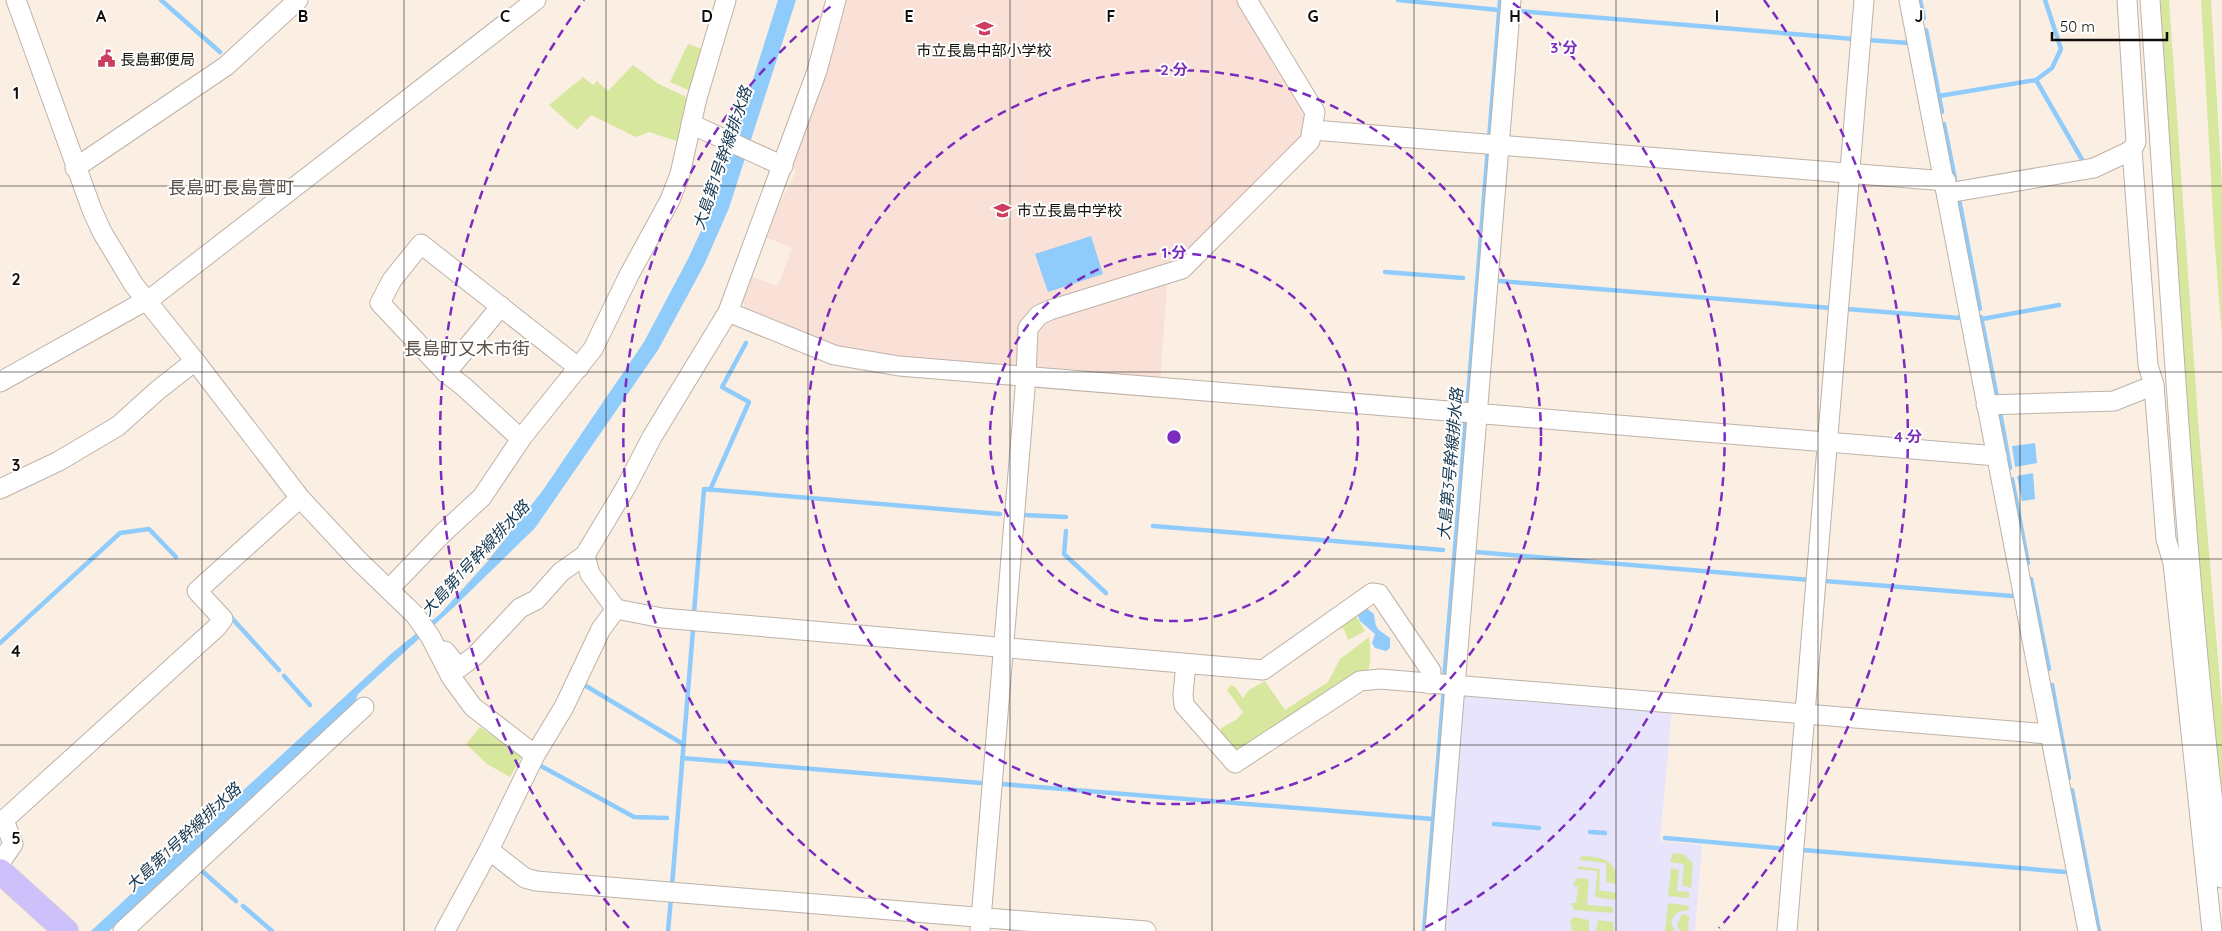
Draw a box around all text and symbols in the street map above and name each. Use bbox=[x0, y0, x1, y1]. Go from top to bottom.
text: A bbox=[96, 6, 107, 26]
text: B bbox=[298, 6, 308, 26]
text: C bbox=[500, 6, 510, 26]
text: D bbox=[701, 6, 713, 26]
text: E bbox=[904, 6, 914, 26]
text: F bbox=[1107, 6, 1116, 26]
text: G bbox=[1307, 6, 1319, 26]
text: H bbox=[1509, 6, 1521, 26]
text: I bbox=[1715, 6, 1719, 26]
text: J bbox=[1915, 6, 1923, 26]
scale bar bbox=[2052, 10, 2167, 42]
text: 50 m bbox=[2060, 17, 2095, 36]
school or university icon: 市立長島中部小学校 bbox=[974, 19, 994, 39]
text: 3 分 bbox=[1550, 38, 1578, 57]
place label: 市立長島中部小学校 bbox=[916, 41, 1052, 60]
public building icon: 長島郵便局 bbox=[96, 49, 116, 69]
place label: 長島郵便局 bbox=[120, 50, 195, 69]
text: 2 分 bbox=[1160, 60, 1188, 79]
water label: 大島第1号幹線排水路 bbox=[688, 82, 757, 232]
text: 1 bbox=[13, 83, 19, 103]
district label: 長島町長島萱町 bbox=[168, 176, 294, 199]
school or university icon: 市立長島中学校 bbox=[993, 200, 1013, 220]
place label: 市立長島中学校 bbox=[1017, 201, 1122, 220]
text: 1 分 bbox=[1161, 243, 1187, 262]
text: 2 bbox=[11, 269, 21, 289]
district label: 長島町又木市街 bbox=[404, 337, 530, 360]
water label: 大島第3号幹線排水路 bbox=[1433, 385, 1467, 541]
text: 4 分 bbox=[1894, 427, 1922, 446]
centre of rings bbox=[1165, 428, 1183, 446]
text: 3 bbox=[12, 455, 20, 475]
water label: 大島第1号幹線排水路 bbox=[417, 495, 535, 620]
text: 4 bbox=[11, 641, 21, 661]
water label: 大島第1号幹線排水路 bbox=[121, 777, 246, 895]
text: 5 bbox=[11, 828, 21, 848]

